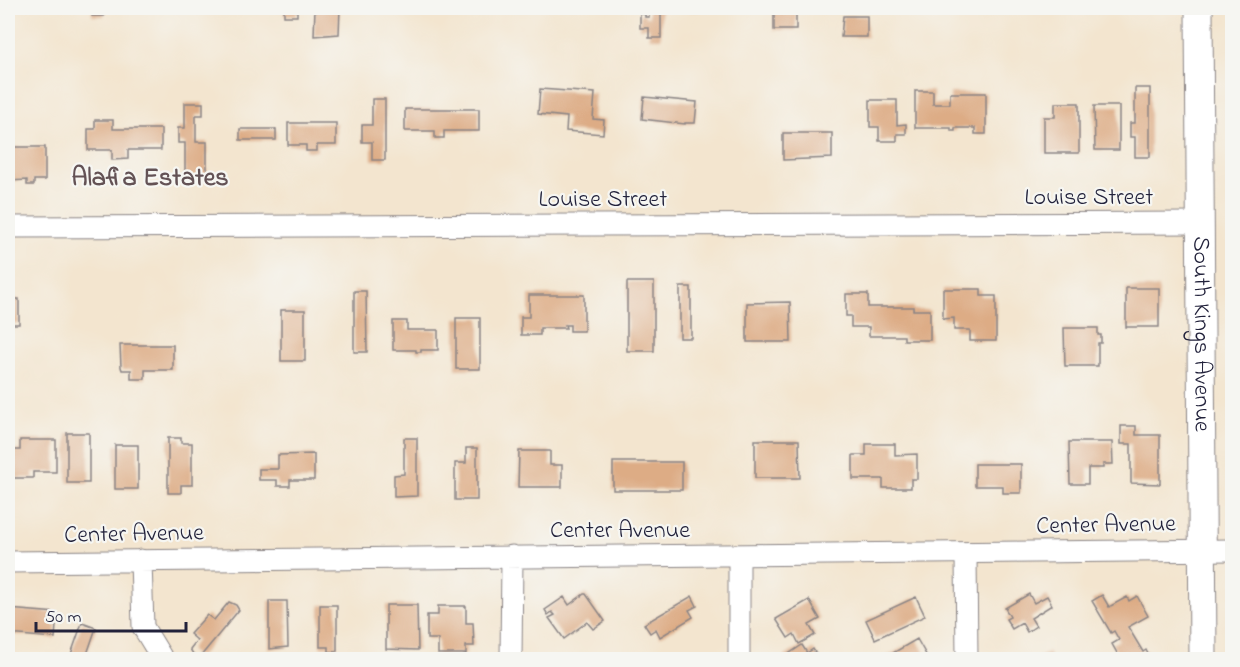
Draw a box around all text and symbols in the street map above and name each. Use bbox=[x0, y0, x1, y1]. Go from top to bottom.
district label: Alafia Estates bbox=[71, 160, 229, 198]
street label: Louise Street bbox=[1025, 181, 1153, 216]
street label: Louise Street bbox=[539, 183, 667, 218]
street label: South Kings Avenue bbox=[1183, 236, 1219, 432]
street label: Center Avenue bbox=[1036, 507, 1176, 545]
street label: Center Avenue bbox=[550, 514, 690, 549]
street label: Center Avenue bbox=[64, 516, 204, 554]
scale bar bbox=[36, 595, 186, 633]
text: 50 m bbox=[45, 605, 82, 631]

